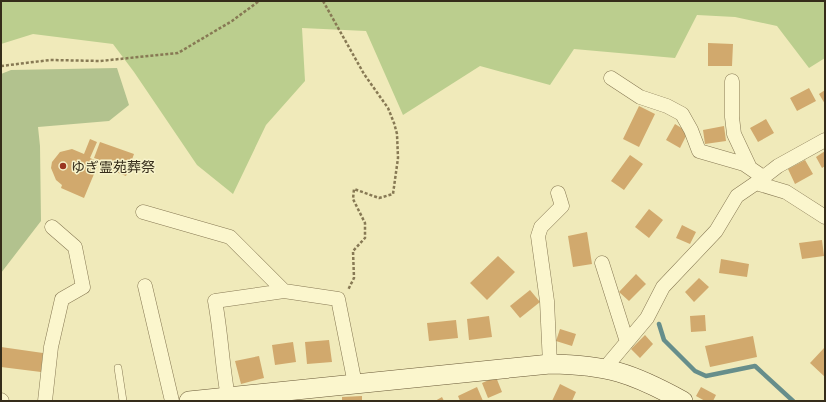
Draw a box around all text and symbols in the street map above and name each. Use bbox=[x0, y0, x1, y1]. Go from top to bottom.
place label: ゆぎ霊苑葬祭 bbox=[71, 157, 155, 176]
marker: ゆぎ霊苑葬祭 bbox=[58, 161, 68, 171]

